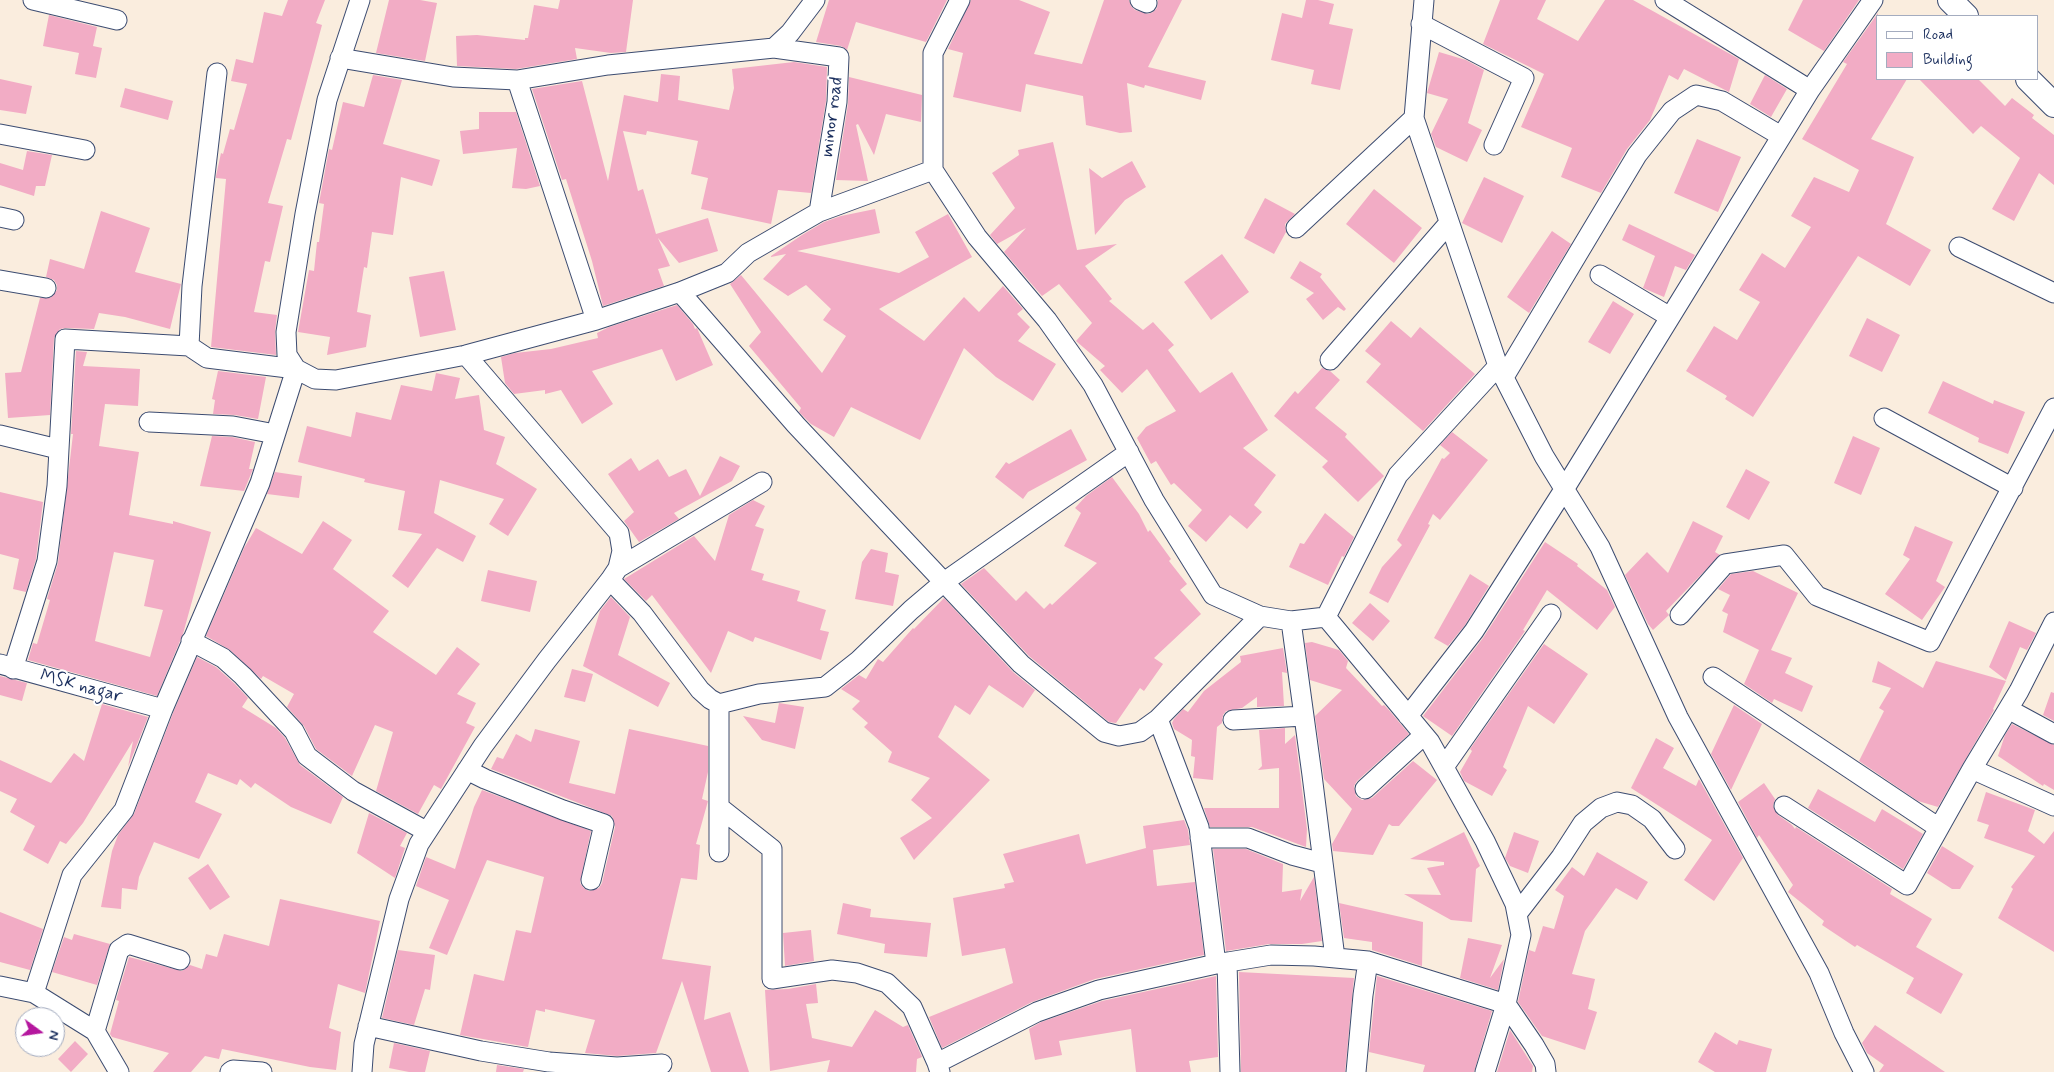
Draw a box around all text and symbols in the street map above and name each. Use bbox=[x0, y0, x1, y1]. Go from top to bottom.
legend bbox=[1876, 15, 2039, 80]
text: Road bbox=[1923, 25, 1953, 45]
text: Building bbox=[1923, 50, 1973, 70]
street label: minor road bbox=[817, 76, 849, 158]
street label: MSK nagar bbox=[38, 666, 124, 708]
north arrow bbox=[15, 1007, 65, 1057]
text: N bbox=[44, 1029, 63, 1042]

